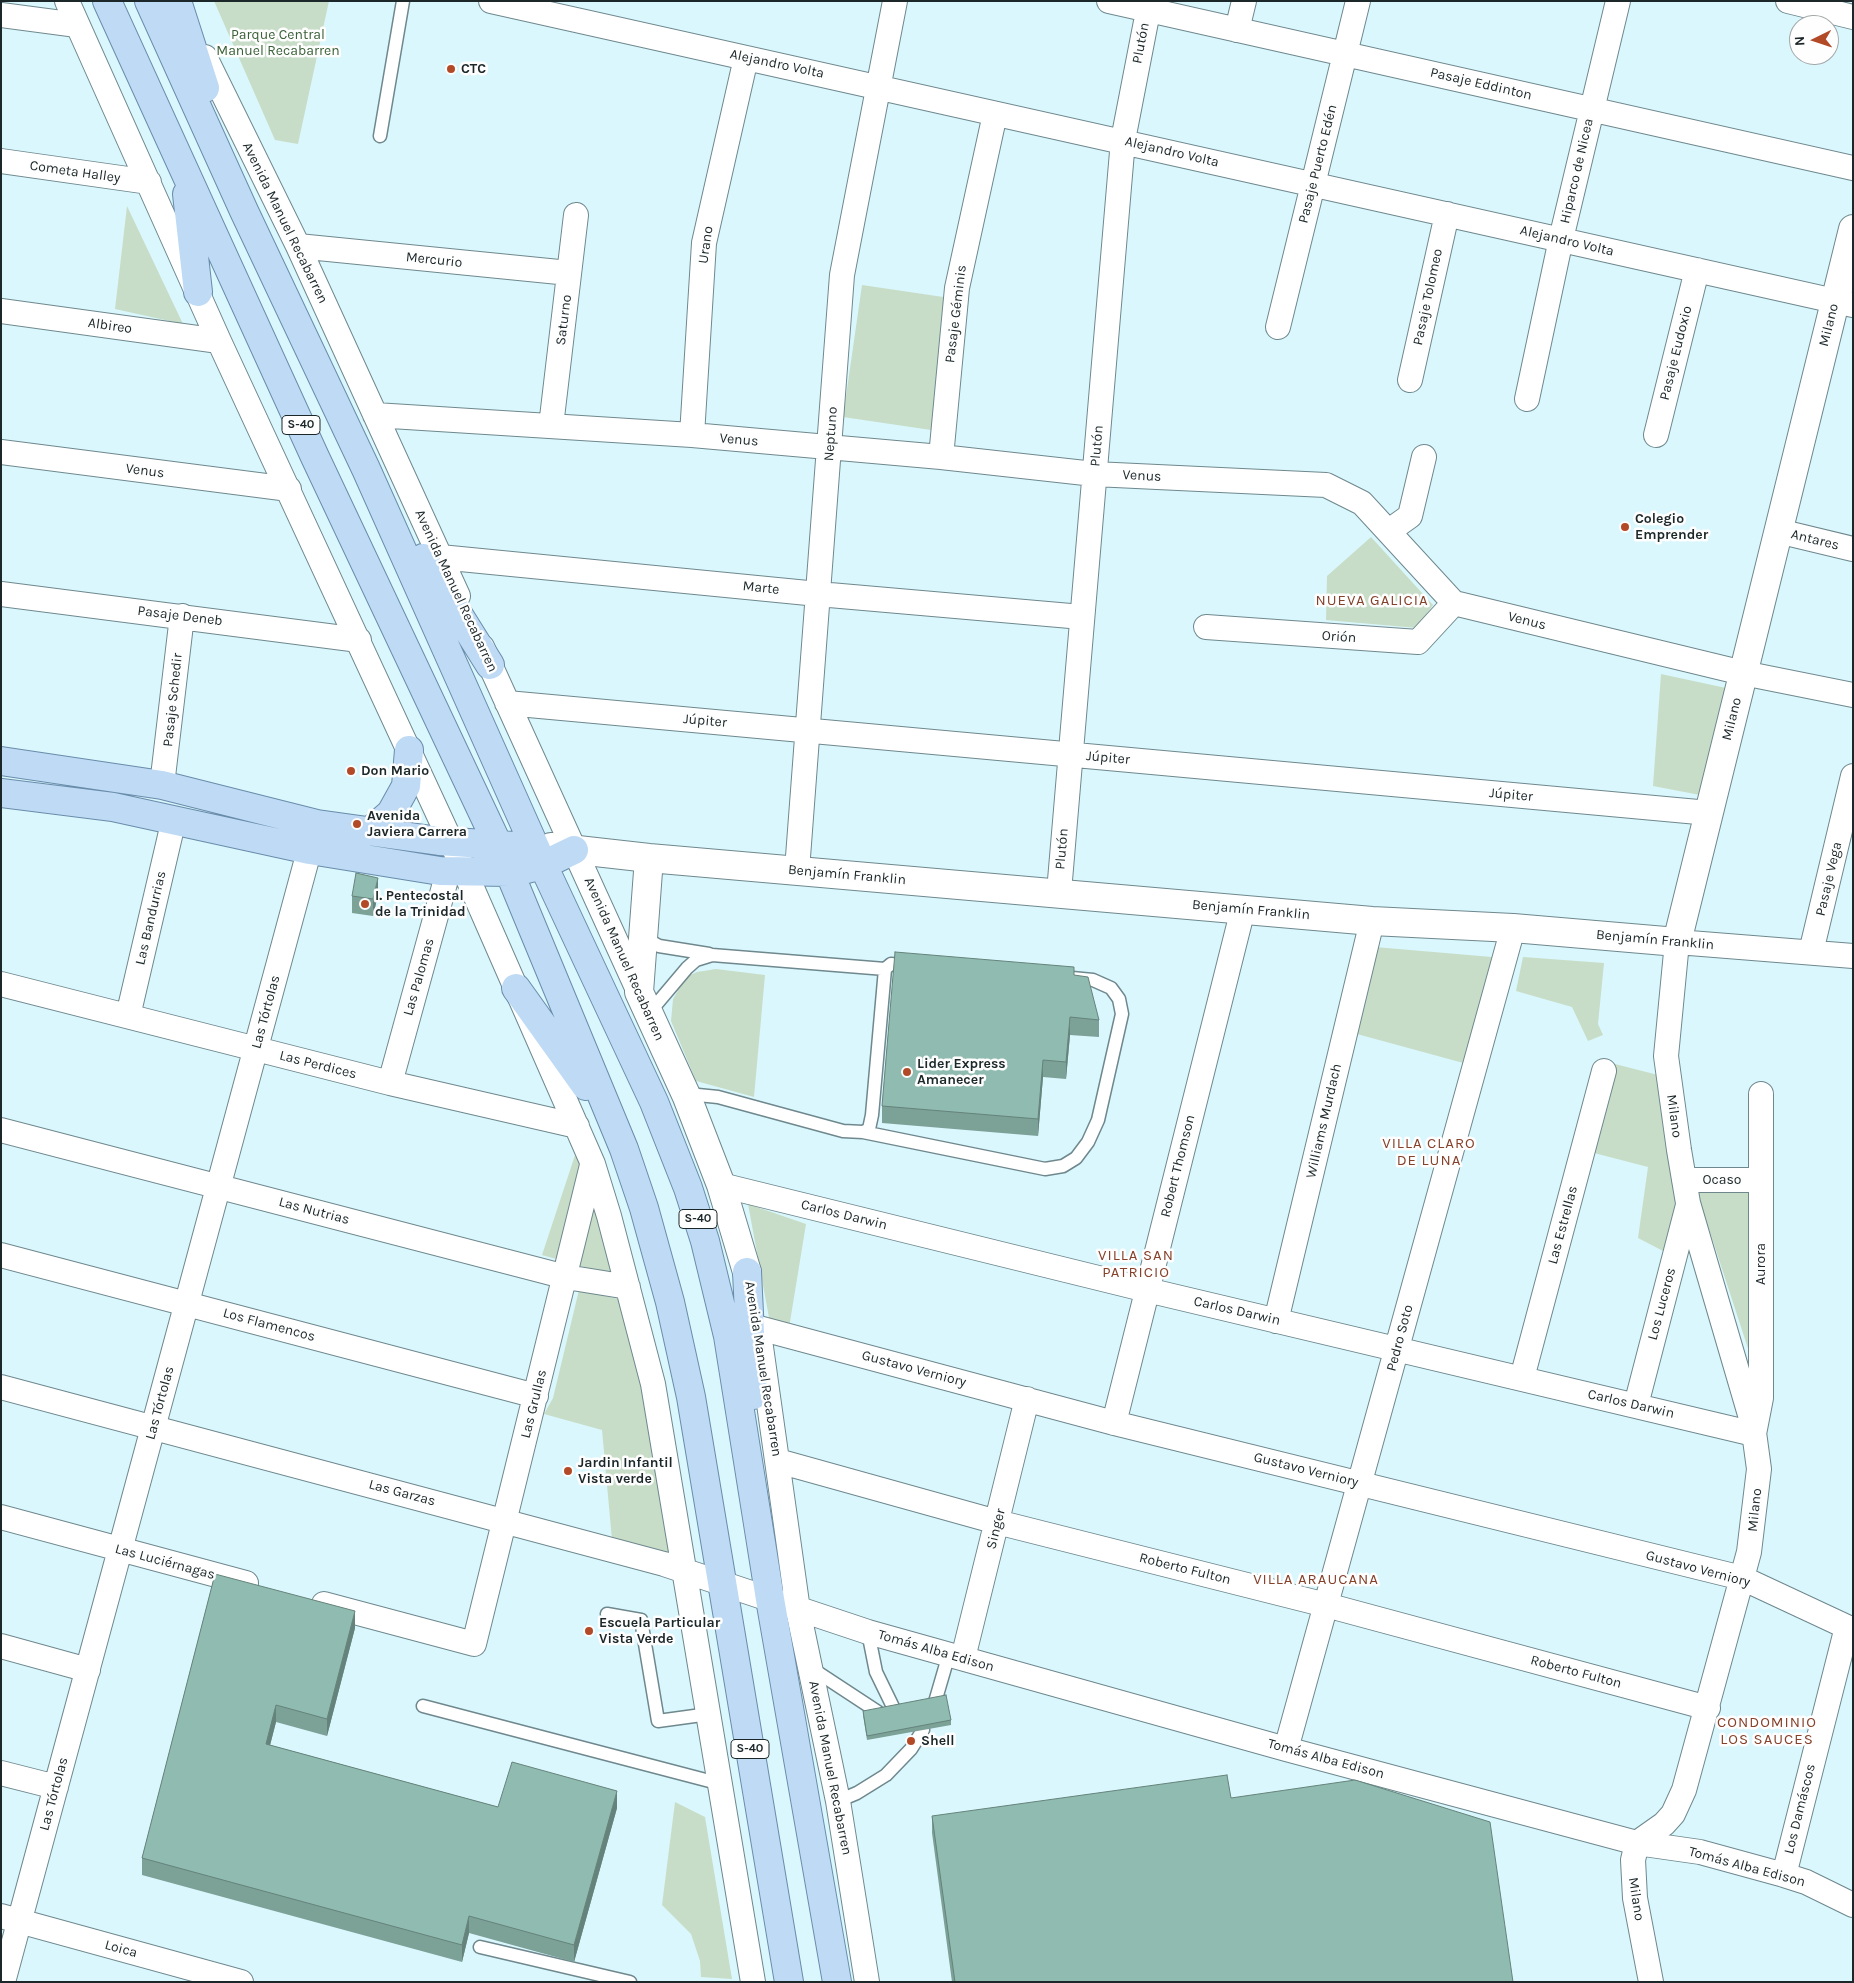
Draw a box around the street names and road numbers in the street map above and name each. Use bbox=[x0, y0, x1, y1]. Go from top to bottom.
street label: Plutón bbox=[1129, 21, 1153, 65]
street label: Alejandro Volta bbox=[728, 46, 826, 82]
street label: Pasaje Eddinton bbox=[1429, 64, 1533, 104]
street label: Pasaje Puerto Edén bbox=[1295, 103, 1341, 225]
street label: Hiparco de Nicea bbox=[1557, 117, 1597, 225]
street label: Alejandro Volta bbox=[1123, 133, 1221, 171]
street label: Avenida Manuel Recabarren bbox=[239, 140, 331, 306]
street label: Cometa Halley bbox=[29, 157, 121, 187]
street label: Alejandro Volta bbox=[1518, 222, 1616, 260]
street label: Urano bbox=[695, 225, 717, 265]
street label: Pasaje Tolomeo bbox=[1410, 247, 1446, 347]
street label: Mercurio bbox=[405, 249, 463, 271]
street label: Pasaje Géminis bbox=[942, 264, 970, 364]
street label: Saturno bbox=[553, 294, 575, 346]
street label: Milano bbox=[1816, 302, 1842, 348]
street label: Pasaje Eudoxio bbox=[1656, 304, 1696, 402]
street label: Albireo bbox=[87, 315, 133, 337]
street label: Neptuno bbox=[821, 406, 841, 462]
road number: S-40 bbox=[282, 416, 320, 434]
street label: Plutón bbox=[1087, 425, 1107, 467]
street label: Venus bbox=[719, 430, 759, 450]
street label: Venus bbox=[125, 460, 165, 482]
street label: Venus bbox=[1122, 467, 1162, 485]
street label: Avenida Manuel Recabarren bbox=[411, 507, 501, 675]
street label: Antares bbox=[1789, 526, 1841, 554]
street label: Marte bbox=[742, 578, 780, 598]
street label: Pasaje Deneb bbox=[136, 602, 224, 630]
street label: Venus bbox=[1506, 608, 1548, 634]
street label: Orión bbox=[1321, 627, 1357, 647]
street label: Pasaje Schedir bbox=[160, 652, 186, 748]
street label: Milano bbox=[1719, 696, 1745, 742]
street label: Júpiter bbox=[682, 711, 728, 731]
street label: Júpiter bbox=[1085, 748, 1131, 768]
street label: Júpiter bbox=[1488, 785, 1534, 805]
street label: Plutón bbox=[1052, 828, 1072, 870]
street label: Pasaje Vega bbox=[1812, 840, 1846, 918]
street label: Benjamín Franklin bbox=[787, 861, 907, 889]
street label: Las Bandurrias bbox=[132, 869, 170, 967]
street label: Avenida Manuel Recabarren bbox=[580, 875, 668, 1043]
street label: Benjamín Franklin bbox=[1191, 896, 1311, 924]
street label: Benjamín Franklin bbox=[1595, 926, 1715, 954]
street label: Las Palomas bbox=[400, 936, 438, 1018]
street label: Las Tórtolas bbox=[248, 973, 284, 1051]
street label: Las Perdices bbox=[278, 1047, 358, 1083]
street label: Williams Murdach bbox=[1303, 1062, 1345, 1180]
street label: Milano bbox=[1663, 1093, 1685, 1139]
street label: Robert Thomson bbox=[1157, 1113, 1199, 1219]
street label: Ocaso bbox=[1703, 1172, 1741, 1188]
street label: Las Estrellas bbox=[1544, 1184, 1582, 1266]
street label: Las Nutrias bbox=[277, 1193, 351, 1229]
street label: Carlos Darwin bbox=[799, 1196, 889, 1234]
road number: S-40 bbox=[679, 1210, 717, 1228]
street label: Aurora bbox=[1753, 1243, 1769, 1285]
street label: Los Luceros bbox=[1644, 1266, 1680, 1342]
street label: Avenida Manuel Recabarren bbox=[741, 1280, 785, 1458]
street label: Carlos Darwin bbox=[1192, 1293, 1282, 1329]
street label: Pedro Soto bbox=[1383, 1303, 1417, 1373]
street label: Los Flamencos bbox=[221, 1305, 317, 1345]
street label: Gustavo Verniory bbox=[860, 1347, 968, 1391]
street label: Las Tórtolas bbox=[142, 1364, 178, 1442]
street label: Las Grullas bbox=[517, 1368, 551, 1440]
street label: Carlos Darwin bbox=[1586, 1386, 1676, 1422]
street label: Gustavo Verniory bbox=[1252, 1449, 1360, 1491]
street label: Las Garzas bbox=[367, 1476, 437, 1510]
street label: Milano bbox=[1744, 1487, 1766, 1533]
street label: Singer bbox=[983, 1507, 1009, 1551]
street label: Las Luciérnagas bbox=[113, 1541, 217, 1583]
street label: Gustavo Verniory bbox=[1644, 1547, 1752, 1591]
street label: Roberto Fulton bbox=[1137, 1550, 1233, 1588]
street label: Tomás Alba Edison bbox=[876, 1626, 996, 1676]
street label: Roberto Fulton bbox=[1529, 1652, 1623, 1692]
street label: Avenida Manuel Recabarren bbox=[805, 1679, 855, 1857]
street label: Tomás Alba Edison bbox=[1266, 1735, 1386, 1783]
road number: S-40 bbox=[731, 1740, 769, 1758]
street label: Las Tórtolas bbox=[36, 1755, 72, 1833]
street label: Los Damáscos bbox=[1781, 1762, 1819, 1856]
street label: Tomás Alba Edison bbox=[1687, 1843, 1807, 1891]
street label: Milano bbox=[1624, 1876, 1648, 1922]
street label: Loica bbox=[103, 1937, 139, 1961]

